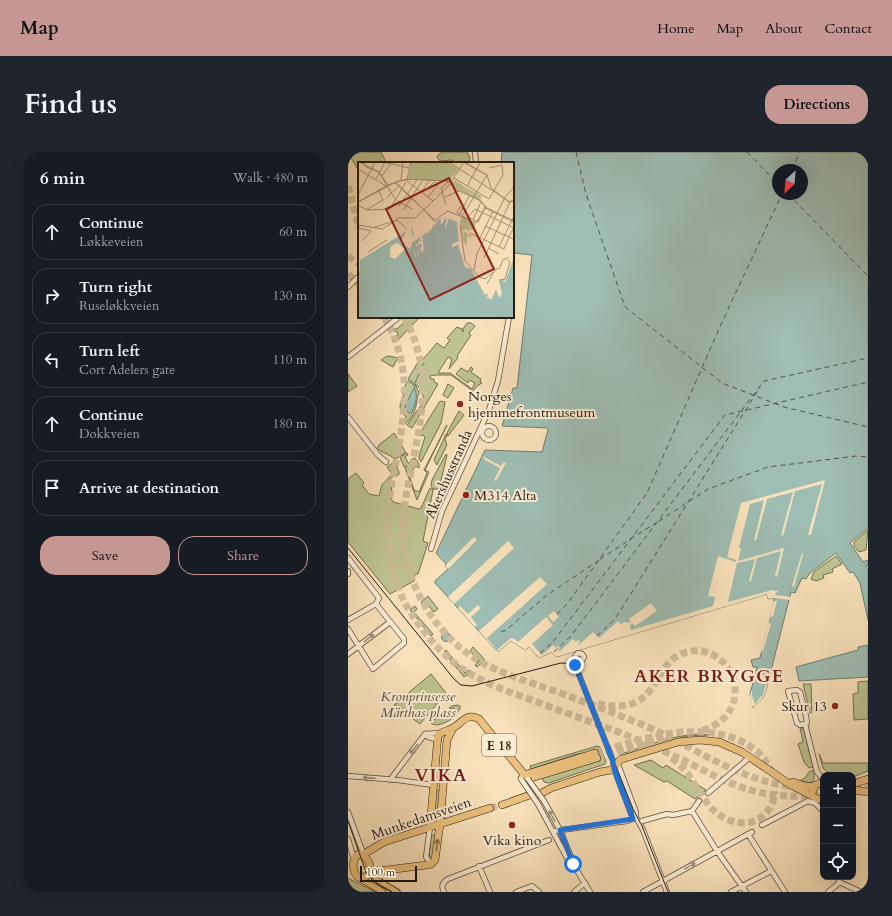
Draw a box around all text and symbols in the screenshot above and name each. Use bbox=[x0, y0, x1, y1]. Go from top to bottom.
text: Map bbox=[20, 15, 59, 41]
text: Home bbox=[657, 19, 695, 38]
text: Map bbox=[717, 19, 743, 38]
text: About bbox=[765, 19, 802, 38]
text: Contact bbox=[824, 19, 872, 38]
text: Find us bbox=[24, 85, 117, 123]
button: Directions bbox=[765, 85, 868, 124]
inset map bbox=[358, 162, 514, 318]
north arrow bbox=[772, 164, 808, 200]
text: 6 min bbox=[40, 167, 85, 190]
text: Walk · 480 m bbox=[233, 169, 308, 187]
text: Continue bbox=[79, 213, 144, 233]
icon: ahead bbox=[41, 221, 63, 243]
text: 60 m bbox=[279, 223, 307, 241]
text: Løkkeveien bbox=[79, 233, 143, 251]
text: Turn right bbox=[79, 277, 152, 297]
icon: right bbox=[41, 285, 63, 307]
text: 130 m bbox=[273, 287, 307, 305]
text: Ruseløkkveien bbox=[79, 297, 159, 315]
text: Turn left bbox=[79, 341, 140, 361]
icon: left bbox=[41, 349, 63, 371]
text: 110 m bbox=[273, 351, 307, 369]
text: Cort Adelers gate bbox=[79, 361, 175, 379]
place label: Norges hjemmefrontmuseum bbox=[468, 387, 596, 422]
marker: Norges hjemmefrontmuseum bbox=[455, 399, 465, 409]
text: Continue bbox=[79, 405, 144, 425]
icon: ahead bbox=[41, 413, 63, 435]
text: 180 m bbox=[273, 415, 307, 433]
text: Dokkveien bbox=[79, 425, 140, 443]
street label: Akershusstranda bbox=[420, 427, 477, 522]
icon: arrive bbox=[41, 477, 63, 499]
text: Arrive at destination bbox=[79, 478, 219, 498]
place label: M314 Alta bbox=[474, 486, 536, 505]
marker: M314 Alta bbox=[461, 490, 471, 500]
button: Save bbox=[40, 536, 170, 575]
button: Share bbox=[178, 536, 308, 575]
one-way arrow bbox=[363, 633, 374, 642]
route end bbox=[566, 656, 584, 674]
district label: AKER BRYGGE bbox=[634, 664, 784, 689]
park label: Kronprinsesse Märthas plass bbox=[380, 687, 456, 722]
place label: Skur 13 bbox=[782, 697, 827, 716]
marker: Skur 13 bbox=[830, 701, 840, 711]
road number: E 18 bbox=[482, 734, 516, 756]
one-way arrow bbox=[409, 743, 418, 754]
district label: VIKA bbox=[414, 763, 468, 788]
map controls bbox=[820, 772, 856, 880]
button: + bbox=[820, 772, 856, 808]
one-way arrow bbox=[363, 774, 376, 781]
street label: Munkedamsveien bbox=[369, 792, 474, 844]
button: − bbox=[820, 808, 856, 844]
one-way arrow bbox=[548, 810, 555, 822]
marker: Vika kino bbox=[507, 820, 517, 830]
place label: Vika kino bbox=[483, 831, 542, 850]
one-way arrow bbox=[434, 839, 441, 852]
button: locate bbox=[820, 844, 856, 880]
route start bbox=[564, 855, 582, 873]
one-way arrow bbox=[684, 861, 696, 869]
scale bar bbox=[360, 864, 417, 883]
text: 100 m bbox=[366, 865, 395, 880]

